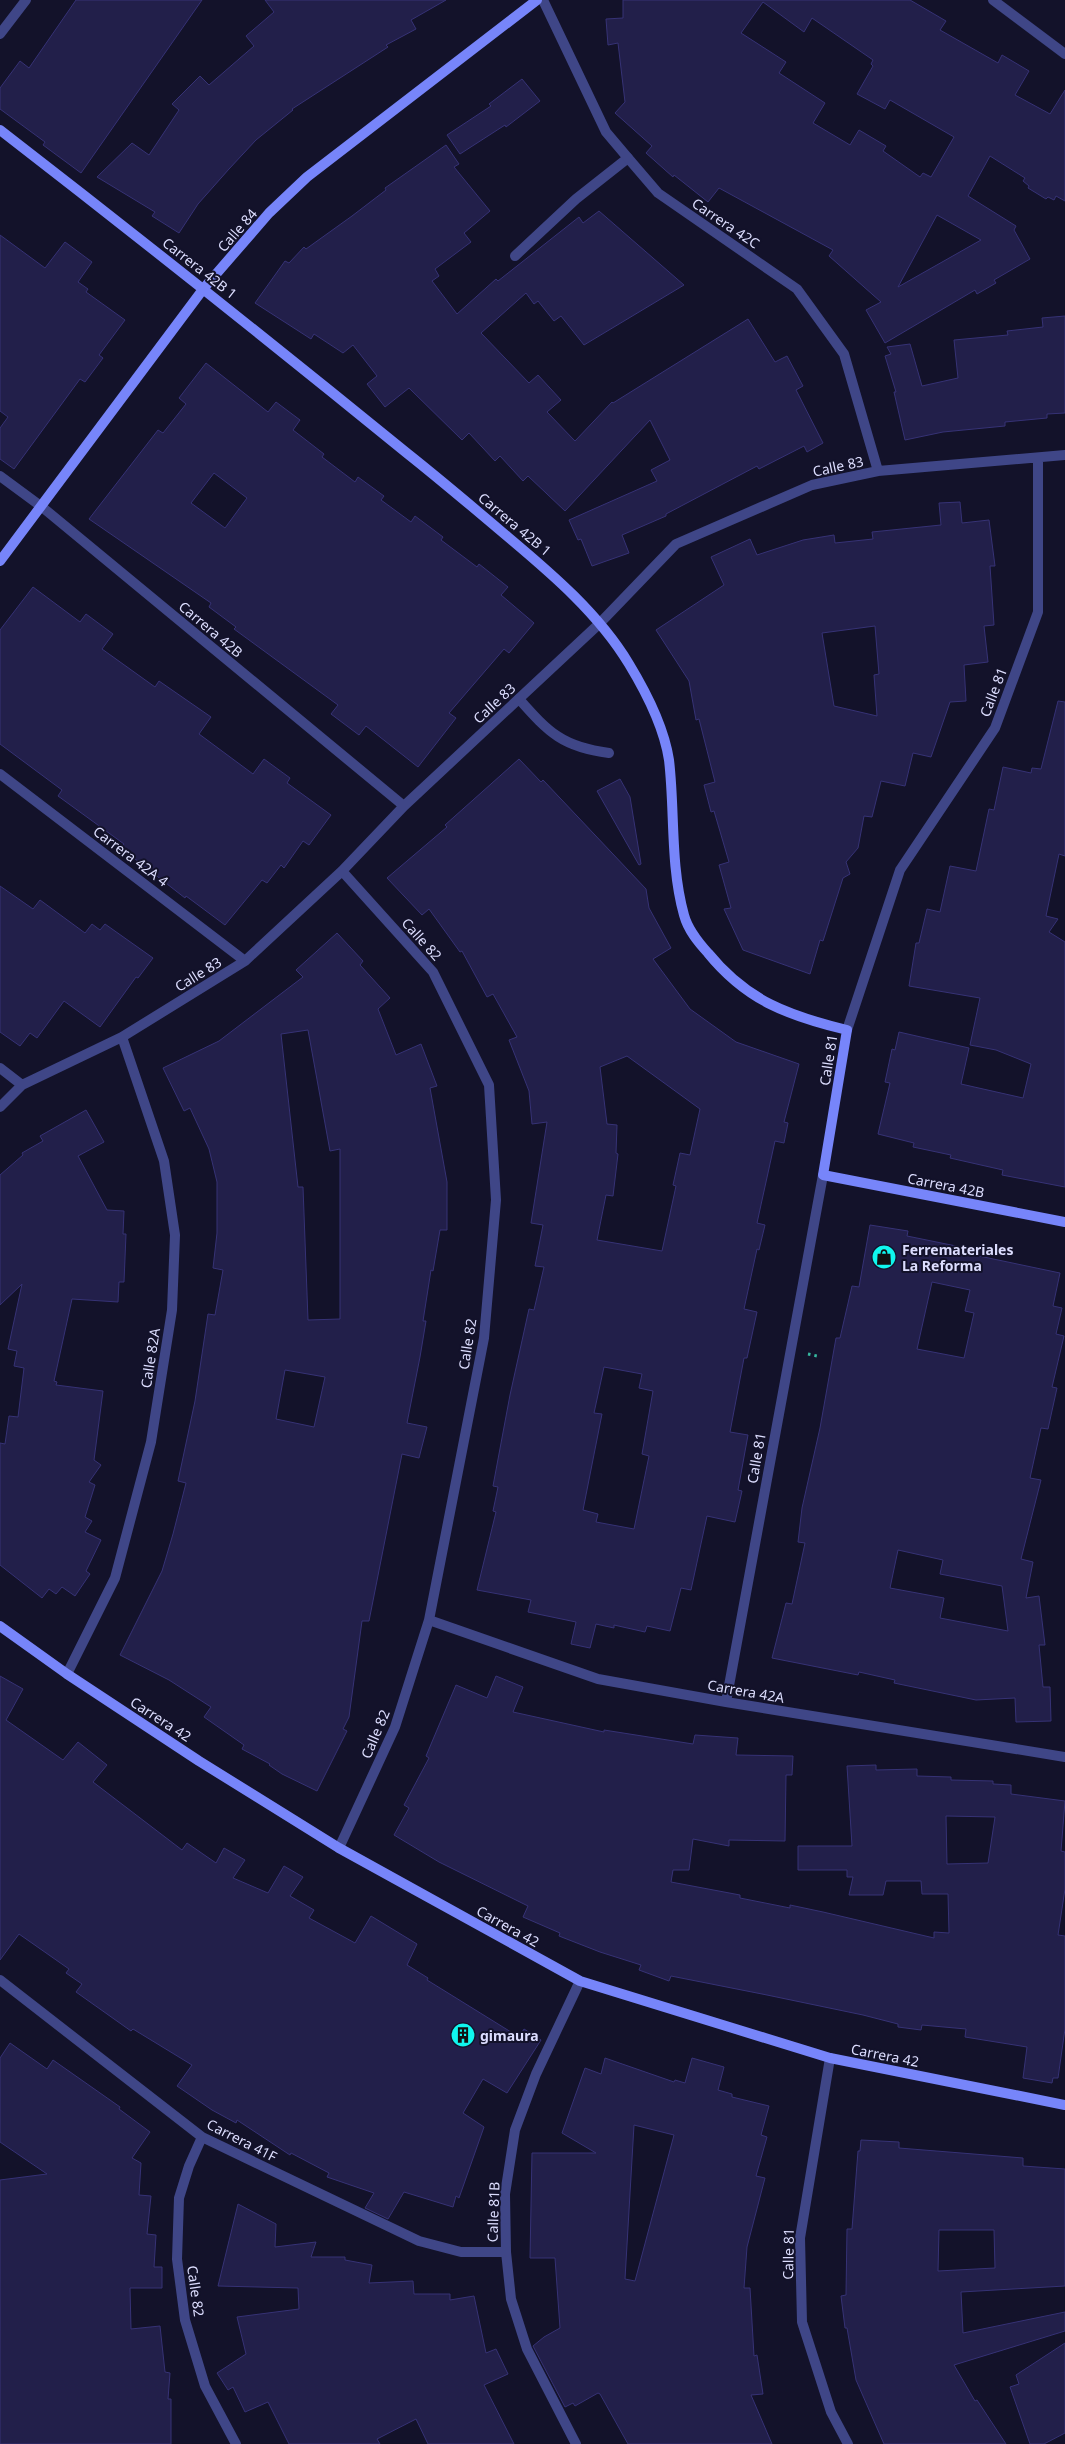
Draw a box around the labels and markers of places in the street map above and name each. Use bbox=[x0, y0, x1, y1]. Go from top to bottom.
place label: Ferremateriales La Reforma bbox=[902, 1240, 1014, 1275]
shop icon: Ferremateriales La Reforma bbox=[871, 1244, 897, 1270]
building icon: gimaura bbox=[450, 2022, 476, 2048]
place label: gimaura bbox=[480, 2026, 539, 2045]

